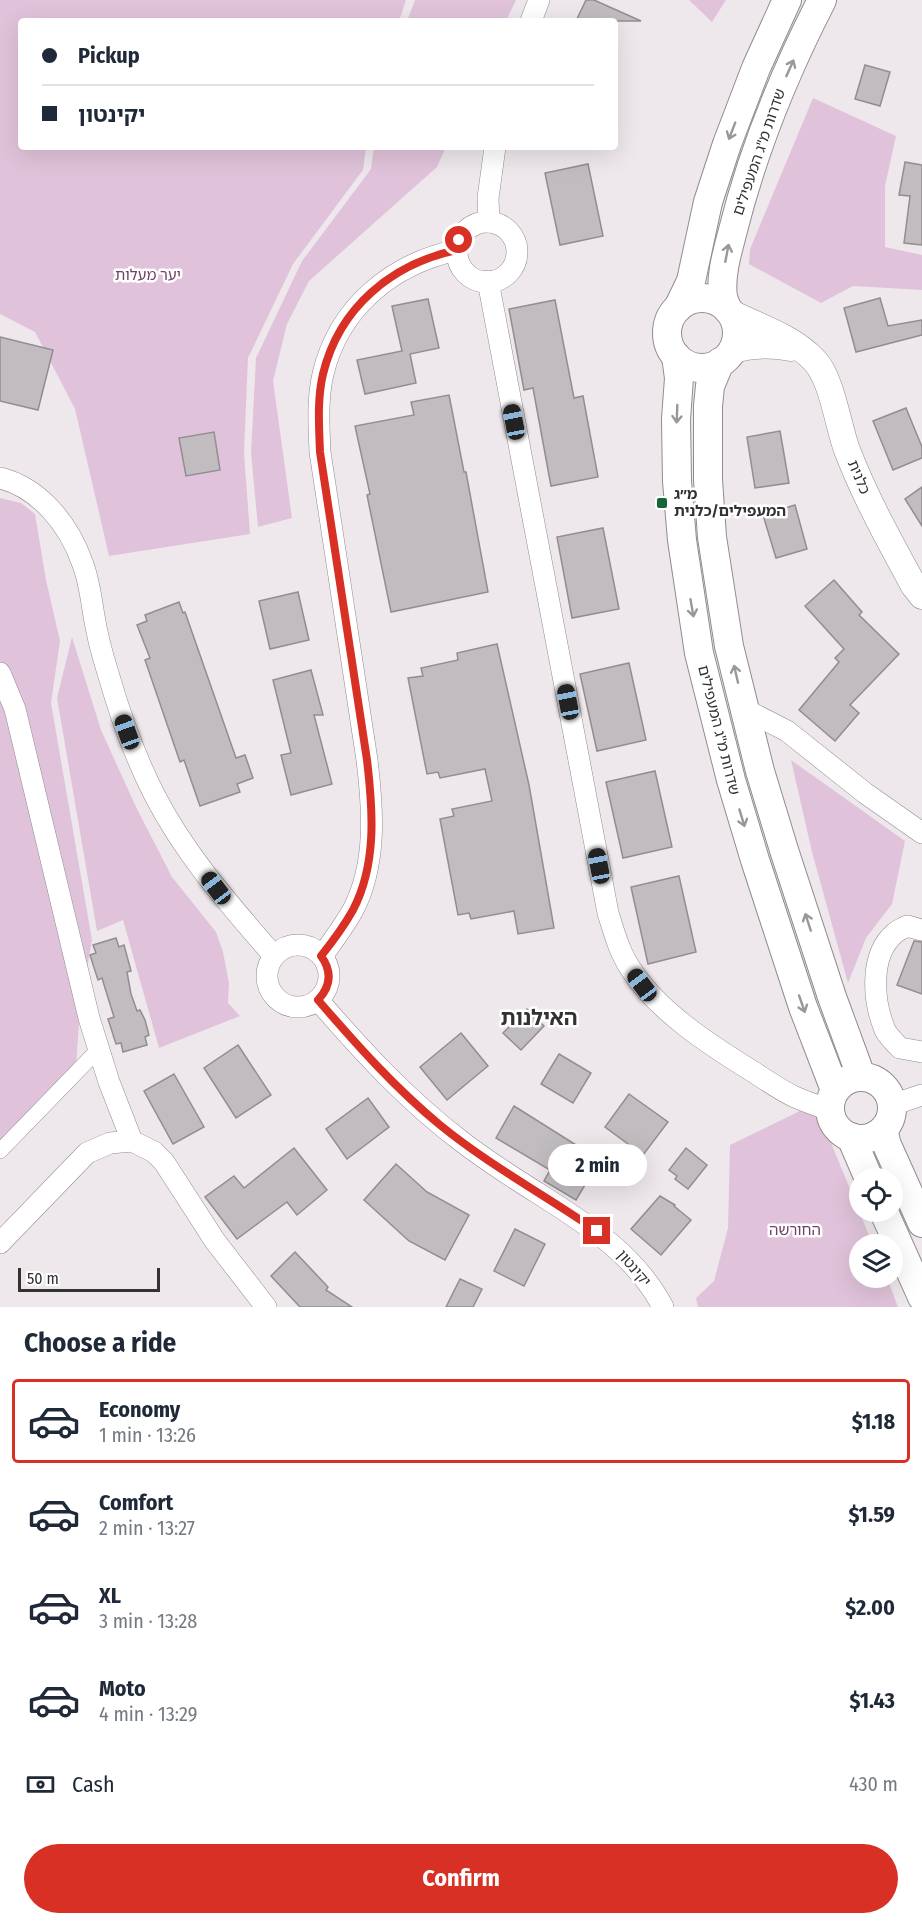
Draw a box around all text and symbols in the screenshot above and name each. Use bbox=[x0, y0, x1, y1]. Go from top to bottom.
text: Pickup bbox=[78, 42, 140, 69]
one-way arrow bbox=[785, 59, 796, 77]
street label: שדרות מ"ג המעפילים bbox=[729, 86, 789, 218]
text: יקינטון bbox=[78, 101, 145, 128]
one-way arrow bbox=[726, 121, 737, 140]
route start bbox=[445, 226, 472, 253]
one-way arrow bbox=[722, 243, 734, 262]
park label: יער מעלות bbox=[115, 266, 181, 284]
car bbox=[502, 403, 526, 441]
one-way arrow bbox=[671, 404, 683, 423]
street label: כלנית bbox=[844, 457, 874, 497]
place label: מ״ג המעפילים/כלנית bbox=[674, 485, 786, 520]
marker: מ״ג המעפילים/כלנית bbox=[655, 496, 669, 510]
one-way arrow bbox=[686, 598, 697, 617]
street label: שדרות מ"ג המעפילים bbox=[694, 663, 744, 797]
one-way arrow bbox=[729, 665, 741, 684]
car bbox=[556, 683, 580, 721]
car bbox=[112, 712, 142, 752]
one-way arrow bbox=[737, 808, 748, 827]
car bbox=[587, 847, 611, 885]
car bbox=[198, 868, 234, 908]
one-way arrow bbox=[802, 913, 813, 932]
car bbox=[624, 965, 660, 1005]
one-way arrow bbox=[797, 994, 808, 1013]
district label: האילנות bbox=[501, 1005, 578, 1031]
callout: 2 min bbox=[548, 1144, 646, 1186]
text: 2 min bbox=[575, 1153, 620, 1177]
map controls bbox=[849, 1168, 903, 1288]
button: locate bbox=[849, 1168, 903, 1222]
route end bbox=[583, 1217, 610, 1244]
park label: החורשה bbox=[769, 1221, 821, 1239]
button: layers bbox=[849, 1234, 903, 1288]
street label: יקינטון bbox=[613, 1246, 655, 1290]
scale bar bbox=[18, 1265, 160, 1292]
text: 50 m bbox=[27, 1269, 59, 1288]
text: Choose a ride bbox=[24, 1327, 176, 1359]
icon: car bbox=[27, 1394, 81, 1448]
text: Economy bbox=[99, 1396, 180, 1423]
text: $1.18 bbox=[852, 1408, 895, 1435]
text: 1 min · 13:26 bbox=[99, 1423, 196, 1447]
icon: car bbox=[27, 1487, 81, 1541]
text: Comfort bbox=[99, 1489, 173, 1516]
text: $1.59 bbox=[848, 1501, 895, 1528]
text: 2 min · 13:27 bbox=[99, 1516, 195, 1540]
icon: car bbox=[27, 1580, 81, 1634]
text: XL bbox=[99, 1582, 121, 1609]
text: $2.00 bbox=[845, 1594, 895, 1621]
text: 3 min · 13:28 bbox=[99, 1609, 197, 1633]
icon: car bbox=[27, 1673, 81, 1727]
text: Moto bbox=[99, 1675, 146, 1702]
text: $1.43 bbox=[850, 1687, 895, 1714]
text: 4 min · 13:29 bbox=[99, 1702, 197, 1726]
icon: cash bbox=[24, 1768, 57, 1801]
text: Cash bbox=[72, 1771, 115, 1798]
text: 430 m bbox=[849, 1772, 898, 1796]
button: Confirm bbox=[24, 1844, 898, 1913]

